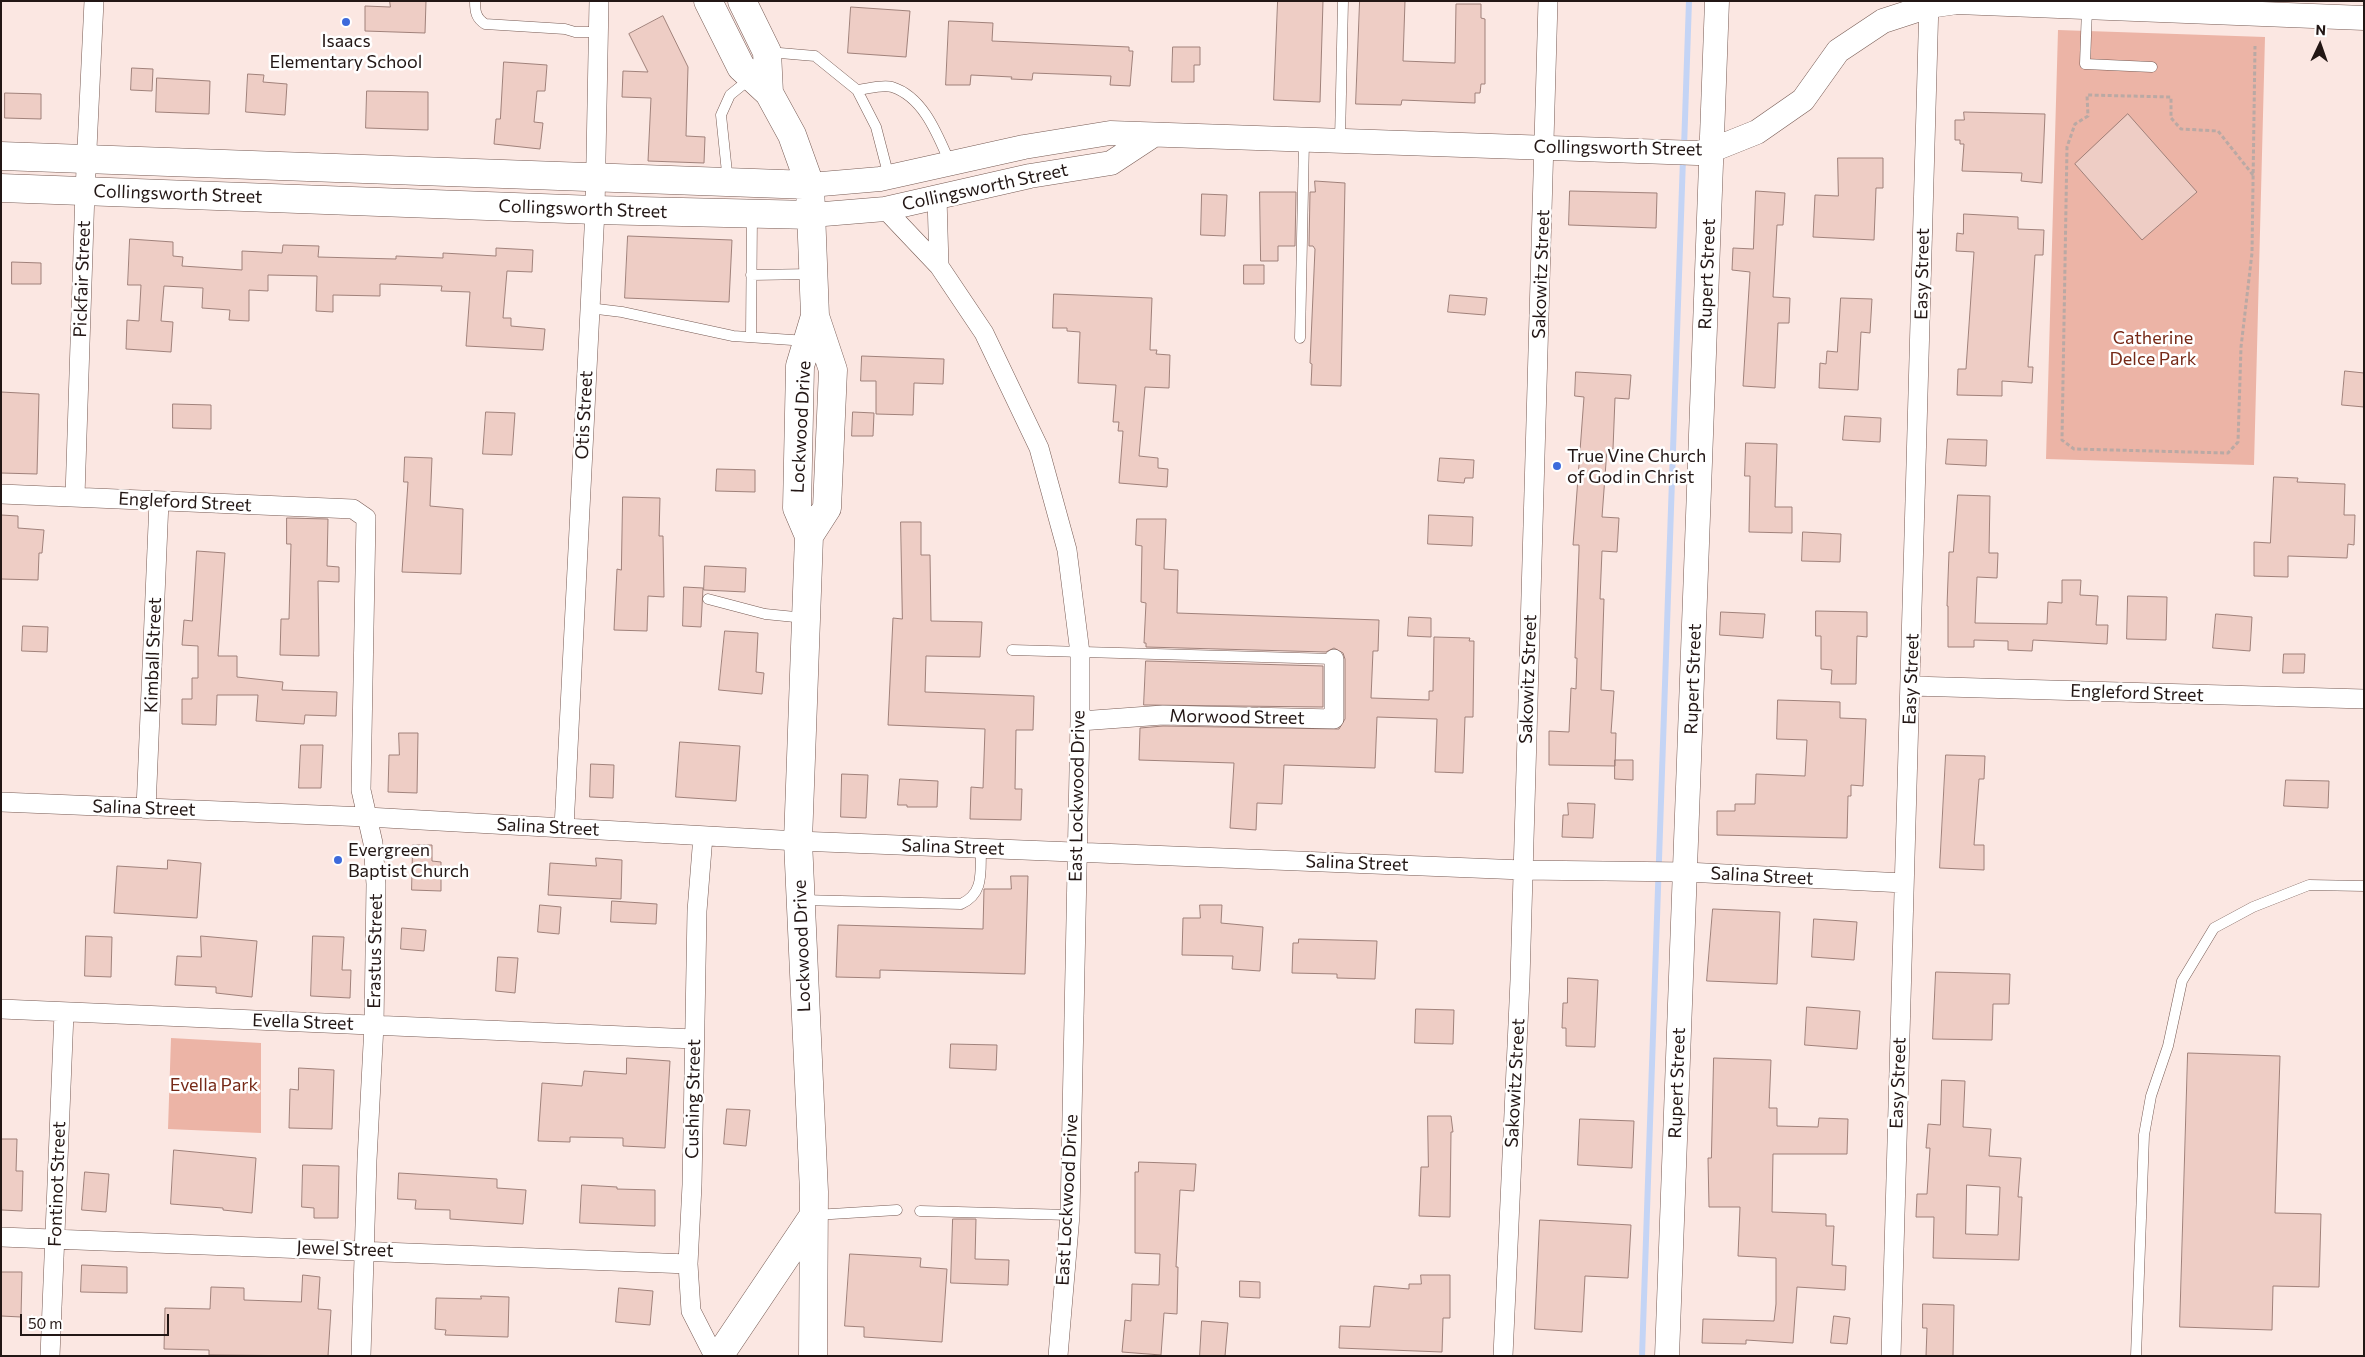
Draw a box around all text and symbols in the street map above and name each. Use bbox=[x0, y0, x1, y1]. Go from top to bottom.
marker: Isaacs Elementary School bbox=[340, 16, 352, 28]
north arrow bbox=[2295, 20, 2345, 70]
text: N bbox=[2315, 21, 2326, 38]
place label: Isaacs Elementary School bbox=[270, 30, 422, 72]
street label: Collingsworth Street bbox=[1533, 136, 1703, 160]
street label: Collingsworth Street bbox=[900, 159, 1070, 215]
street label: Collingsworth Street bbox=[93, 180, 263, 208]
street label: Collingsworth Street bbox=[498, 195, 668, 223]
street label: Sakowitz Street bbox=[1528, 209, 1554, 339]
street label: Rupert Street bbox=[1694, 218, 1720, 330]
street label: Pickfair Street bbox=[69, 220, 95, 338]
street label: Easy Street bbox=[1910, 228, 1934, 320]
park label: Catherine Delce Park bbox=[2110, 327, 2196, 369]
street label: Lockwood Drive bbox=[787, 360, 815, 494]
street label: Otis Street bbox=[571, 370, 597, 460]
place label: True Vine Church of God in Christ bbox=[1567, 445, 1706, 488]
marker: True Vine Church of God in Christ bbox=[1551, 460, 1563, 472]
street label: Engleford Street bbox=[118, 488, 252, 516]
street label: Kimball Street bbox=[140, 597, 166, 713]
street label: Sakowitz Street bbox=[1515, 614, 1541, 744]
street label: Rupert Street bbox=[1680, 623, 1706, 735]
street label: Easy Street bbox=[1899, 633, 1923, 725]
street label: Engleford Street bbox=[2070, 680, 2204, 706]
street label: Morwood Street bbox=[1169, 705, 1305, 729]
street label: East Lockwood Drive bbox=[1065, 710, 1089, 882]
street label: Salina Street bbox=[92, 795, 196, 821]
street label: Salina Street bbox=[496, 814, 600, 840]
street label: Salina Street bbox=[901, 834, 1005, 860]
place label: Evergreen Baptist Church bbox=[348, 839, 469, 882]
street label: Salina Street bbox=[1305, 850, 1409, 876]
marker: Evergreen Baptist Church bbox=[332, 854, 344, 866]
street label: Salina Street bbox=[1710, 863, 1814, 889]
street label: Lockwood Drive bbox=[789, 879, 815, 1013]
street label: Erastus Street bbox=[363, 893, 387, 1009]
street label: Evella Street bbox=[252, 1009, 354, 1035]
street label: Sakowitz Street bbox=[1501, 1018, 1529, 1148]
street label: Rupert Street bbox=[1664, 1027, 1690, 1139]
street label: Easy Street bbox=[1886, 1037, 1910, 1129]
street label: Cushing Street bbox=[681, 1039, 705, 1159]
park label: Evella Park bbox=[170, 1074, 258, 1096]
street label: East Lockwood Drive bbox=[1052, 1114, 1082, 1286]
street label: Fontinot Street bbox=[44, 1121, 70, 1247]
street label: Jewel Street bbox=[296, 1237, 394, 1261]
scale bar bbox=[22, 1304, 171, 1336]
text: 50 m bbox=[28, 1314, 62, 1332]

